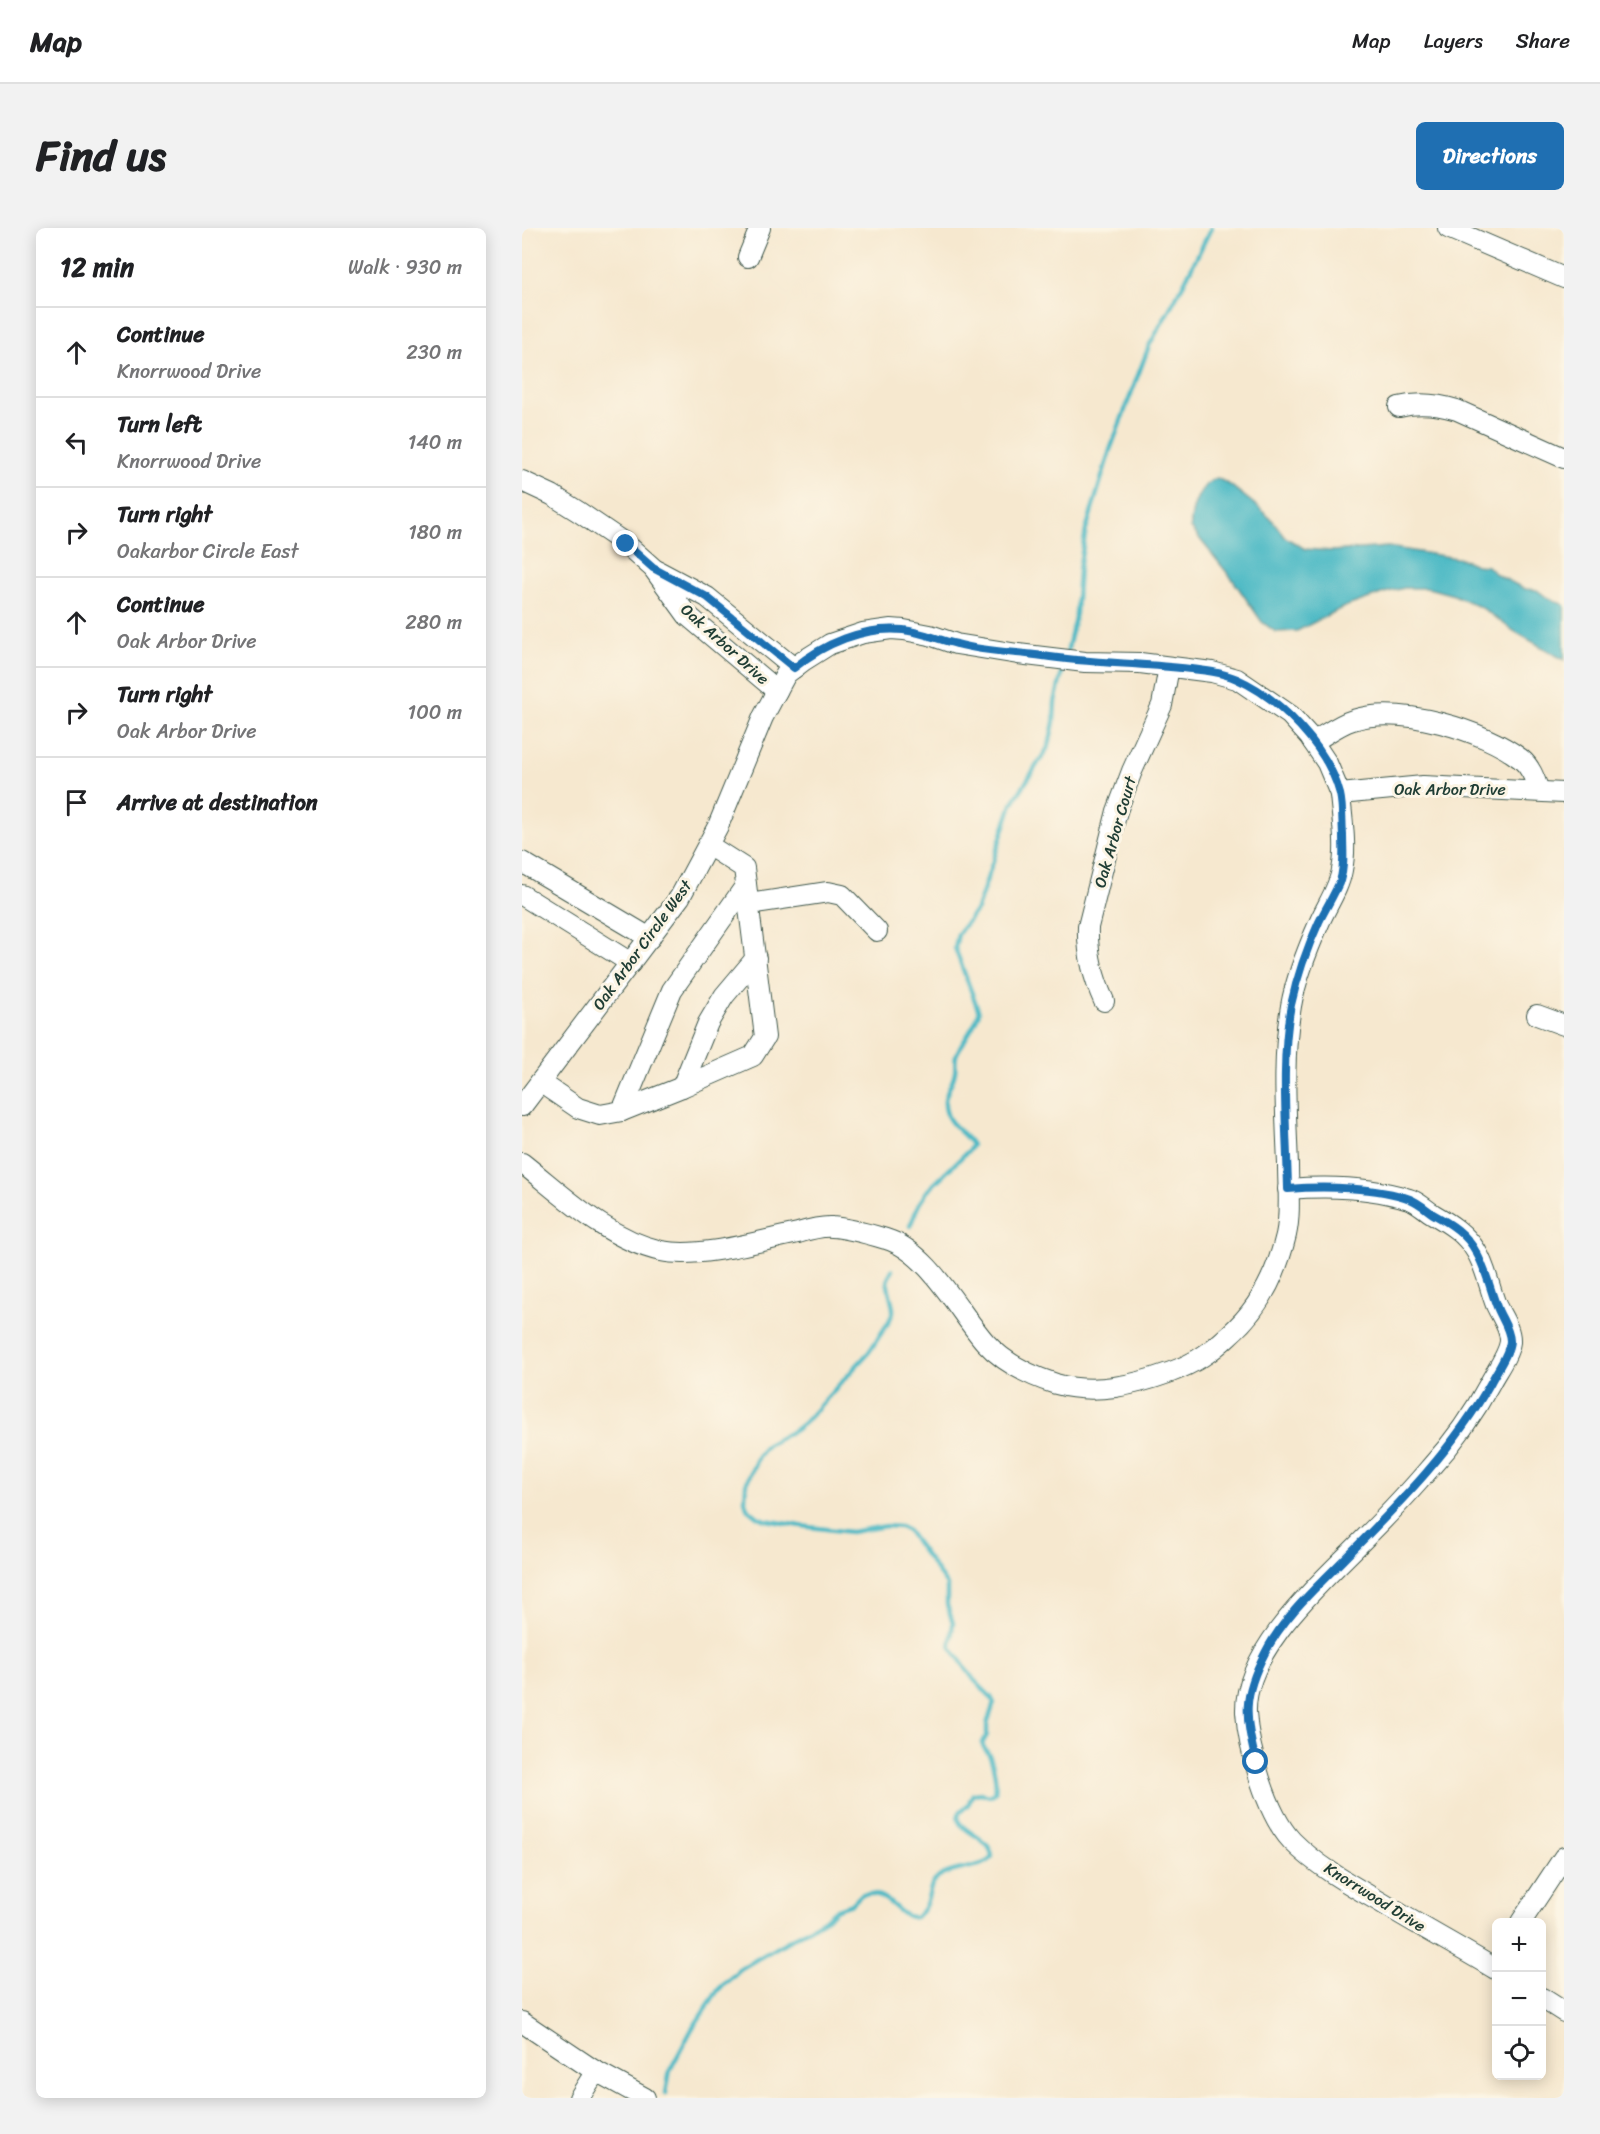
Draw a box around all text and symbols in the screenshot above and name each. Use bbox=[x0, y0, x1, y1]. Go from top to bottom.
text: Map bbox=[30, 17, 82, 66]
text: Map bbox=[1352, 22, 1391, 60]
text: Layers bbox=[1424, 22, 1483, 60]
text: Share bbox=[1516, 22, 1570, 60]
text: Find us bbox=[36, 119, 166, 193]
button: Directions bbox=[1416, 122, 1564, 190]
text: 12 min bbox=[60, 244, 134, 290]
text: Walk · 930 m bbox=[348, 250, 462, 285]
text: Continue bbox=[117, 315, 205, 354]
text: 230 m bbox=[406, 335, 462, 370]
icon: ahead bbox=[60, 336, 93, 369]
text: Knorrwood Drive bbox=[117, 354, 261, 389]
text: Turn left bbox=[117, 405, 202, 444]
text: 140 m bbox=[408, 425, 462, 460]
icon: left bbox=[60, 426, 93, 459]
text: Knorrwood Drive bbox=[117, 444, 261, 479]
text: Turn right bbox=[117, 495, 212, 534]
text: 180 m bbox=[408, 515, 462, 550]
icon: right bbox=[60, 516, 93, 549]
route end bbox=[612, 530, 638, 556]
text: Oakarbor Circle East bbox=[117, 534, 299, 569]
text: Continue bbox=[117, 585, 205, 624]
street label: Oak Arbor Drive bbox=[674, 596, 776, 692]
text: 280 m bbox=[405, 605, 462, 640]
icon: ahead bbox=[60, 606, 93, 639]
text: Oak Arbor Drive bbox=[117, 624, 257, 659]
text: Turn right bbox=[117, 675, 212, 714]
text: 100 m bbox=[408, 695, 462, 730]
icon: right bbox=[60, 696, 93, 729]
text: Oak Arbor Drive bbox=[117, 714, 257, 749]
street label: Oak Arbor Court bbox=[1085, 772, 1145, 891]
street label: Oak Arbor Drive bbox=[1394, 775, 1506, 804]
text: Arrive at destination bbox=[117, 783, 318, 822]
icon: arrive bbox=[60, 786, 93, 819]
street label: Oak Arbor Circle West bbox=[585, 873, 700, 1016]
route start bbox=[1242, 1748, 1268, 1774]
street label: Knorrwood Drive bbox=[1318, 1854, 1432, 1940]
map controls bbox=[1492, 1918, 1546, 2080]
button: + bbox=[1492, 1918, 1546, 1972]
button: − bbox=[1492, 1972, 1546, 2026]
button: locate bbox=[1492, 2026, 1546, 2080]

